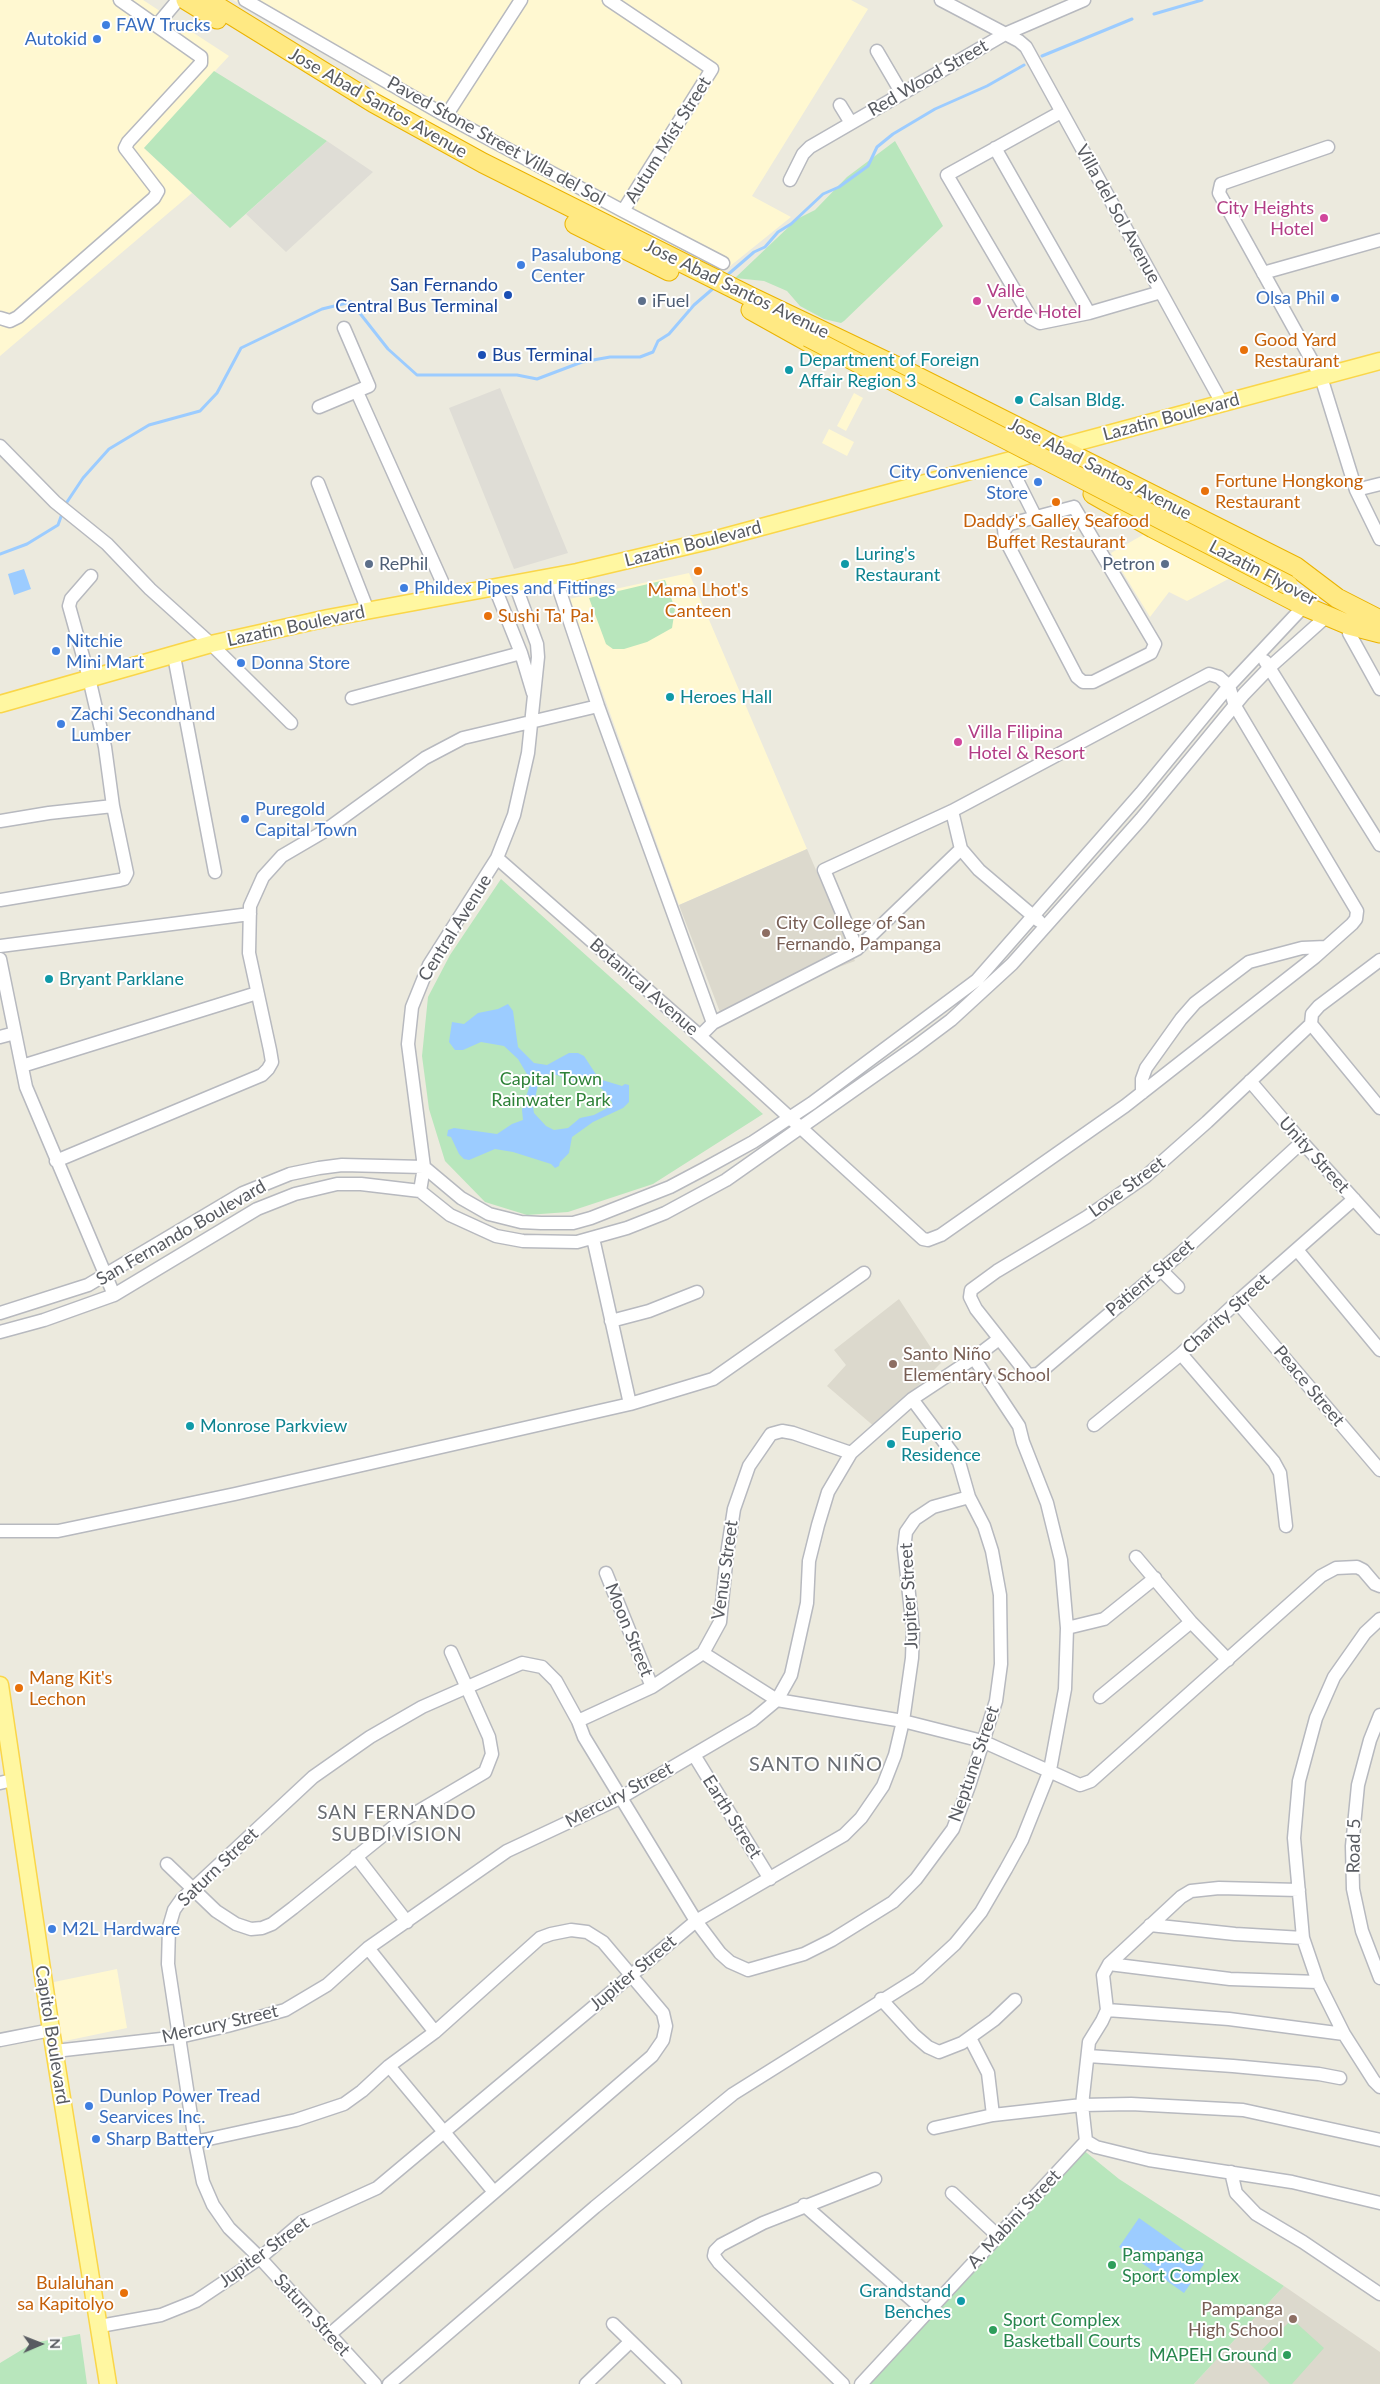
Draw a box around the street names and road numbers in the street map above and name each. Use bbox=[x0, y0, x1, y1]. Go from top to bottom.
street label: Red Wood Street bbox=[864, 35, 992, 121]
street label: Jose Abad Santos Avenue bbox=[285, 43, 471, 163]
street label: Paved Stone Street Villa del Sol bbox=[383, 72, 609, 210]
street label: Autum Mist Street bbox=[620, 73, 716, 207]
street label: Villa del Sol Avenue bbox=[1071, 141, 1165, 287]
street label: Jose Abad Santos Avenue bbox=[641, 235, 833, 343]
street label: Lazatin Boulevard bbox=[1100, 388, 1242, 446]
street label: Jose Abad Santos Avenue bbox=[1005, 413, 1195, 525]
street label: Lazatin Boulevard bbox=[622, 517, 764, 571]
street label: Lazatin Flyover bbox=[1205, 535, 1321, 611]
street label: Lazatin Boulevard bbox=[225, 601, 367, 651]
street label: Central Avenue bbox=[414, 871, 496, 985]
street label: Botanical Avenue bbox=[585, 934, 703, 1040]
street label: Unity Street bbox=[1274, 1112, 1354, 1198]
street label: Love Street bbox=[1085, 1152, 1169, 1222]
street label: San Fernando Boulevard bbox=[92, 1176, 270, 1290]
street label: Patient Street bbox=[1102, 1235, 1198, 1321]
street label: Charity Street bbox=[1178, 1269, 1274, 1359]
street label: Peace Street bbox=[1269, 1341, 1349, 1431]
street label: Venus Street bbox=[707, 1519, 743, 1621]
street label: Jupiter Street bbox=[895, 1542, 923, 1650]
street label: Moon Street bbox=[600, 1580, 658, 1680]
street label: Neptune Street bbox=[944, 1703, 1004, 1825]
street label: Mercury Street bbox=[562, 1758, 676, 1832]
street label: Earth Street bbox=[698, 1771, 766, 1863]
street label: Road 5 bbox=[1343, 1818, 1365, 1874]
street label: Saturn Street bbox=[173, 1823, 263, 1911]
street label: Jupiter Street bbox=[585, 1931, 681, 2015]
street label: Capitol Boulevard bbox=[30, 1964, 74, 2106]
street label: Mercury Street bbox=[160, 2000, 280, 2048]
street label: A. Mabini Street bbox=[963, 2165, 1065, 2273]
street label: Jupiter Street bbox=[215, 2212, 313, 2292]
street label: Saturn Street bbox=[269, 2269, 355, 2361]

